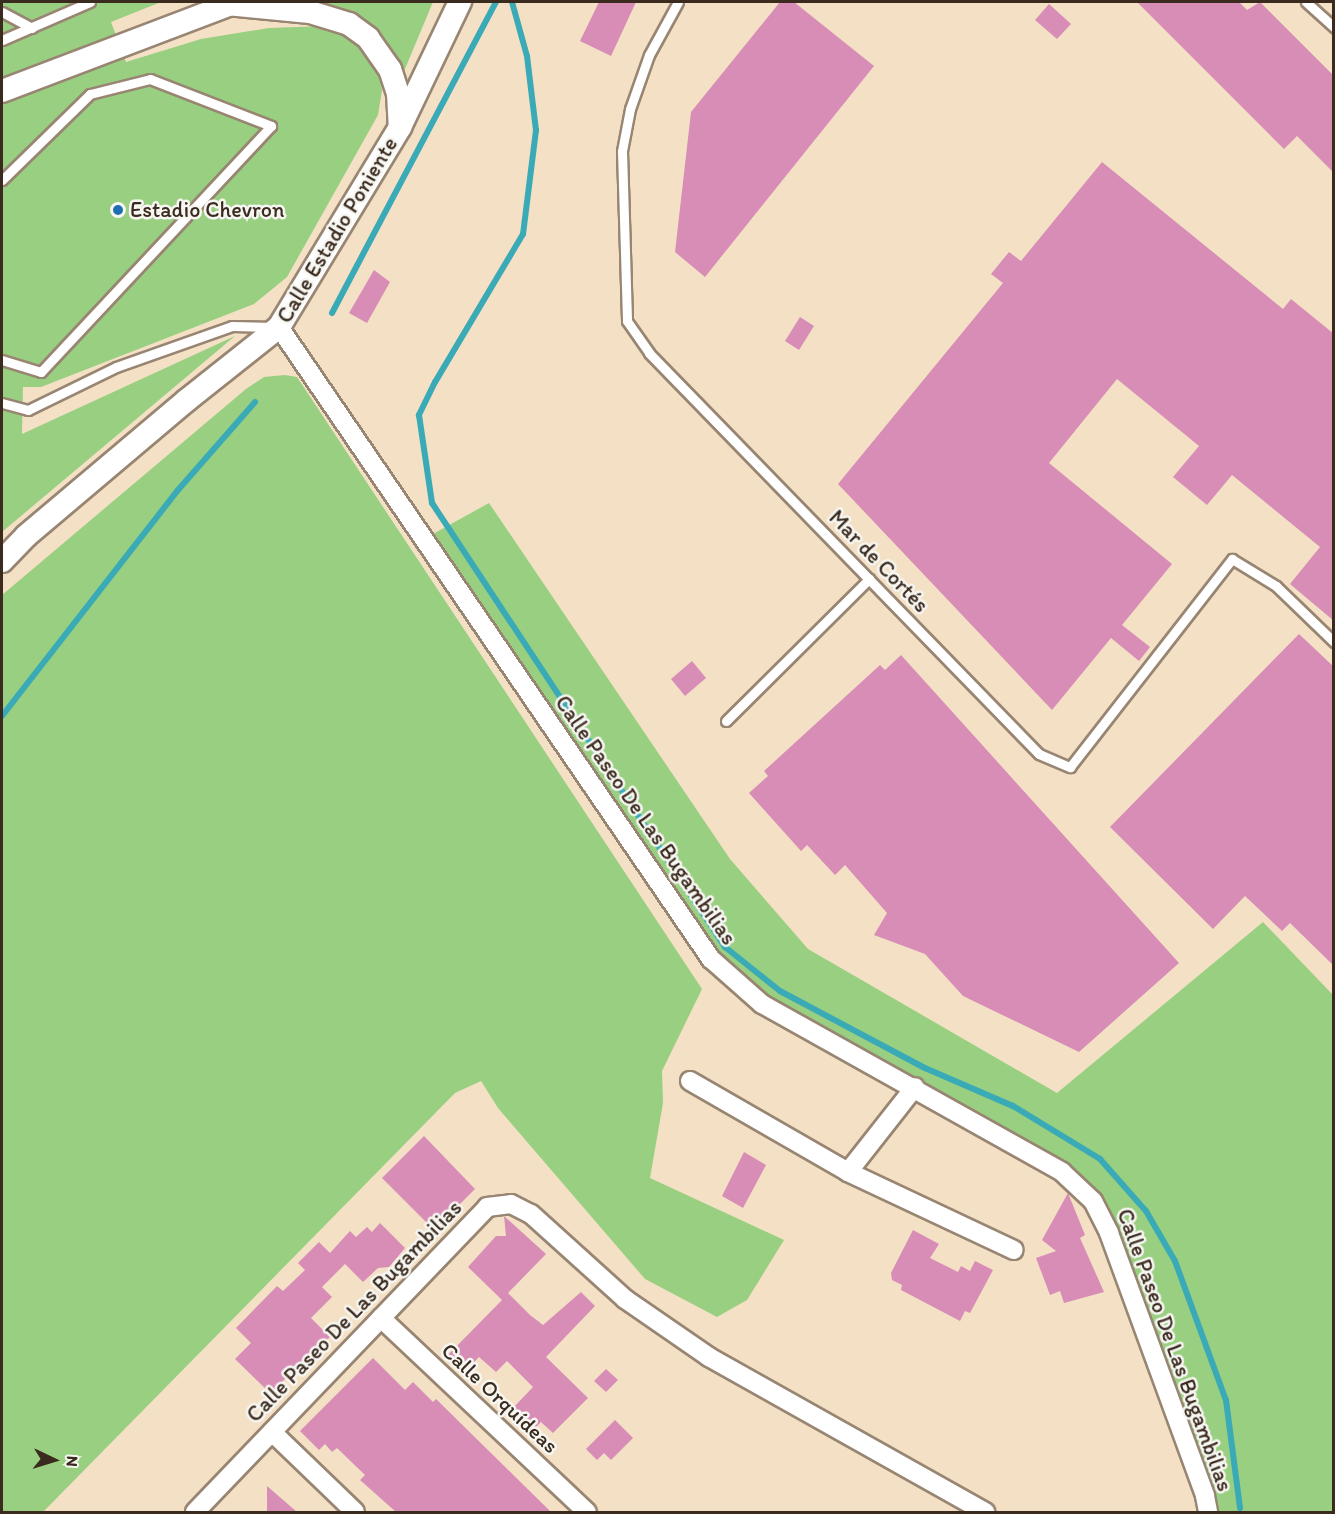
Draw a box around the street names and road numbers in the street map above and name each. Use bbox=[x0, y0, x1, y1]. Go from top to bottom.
street label: Calle Estadio Poniente bbox=[271, 133, 403, 327]
street label: Mar de Cortés bbox=[823, 504, 935, 618]
street label: Calle Paseo De Las Bugambilias bbox=[550, 691, 742, 949]
street label: Calle Paseo De Las Bugambilias bbox=[242, 1195, 466, 1427]
street label: Calle Paseo De Las Bugambilias bbox=[1112, 1206, 1238, 1494]
street label: Calle Orquídeas bbox=[436, 1337, 564, 1459]

